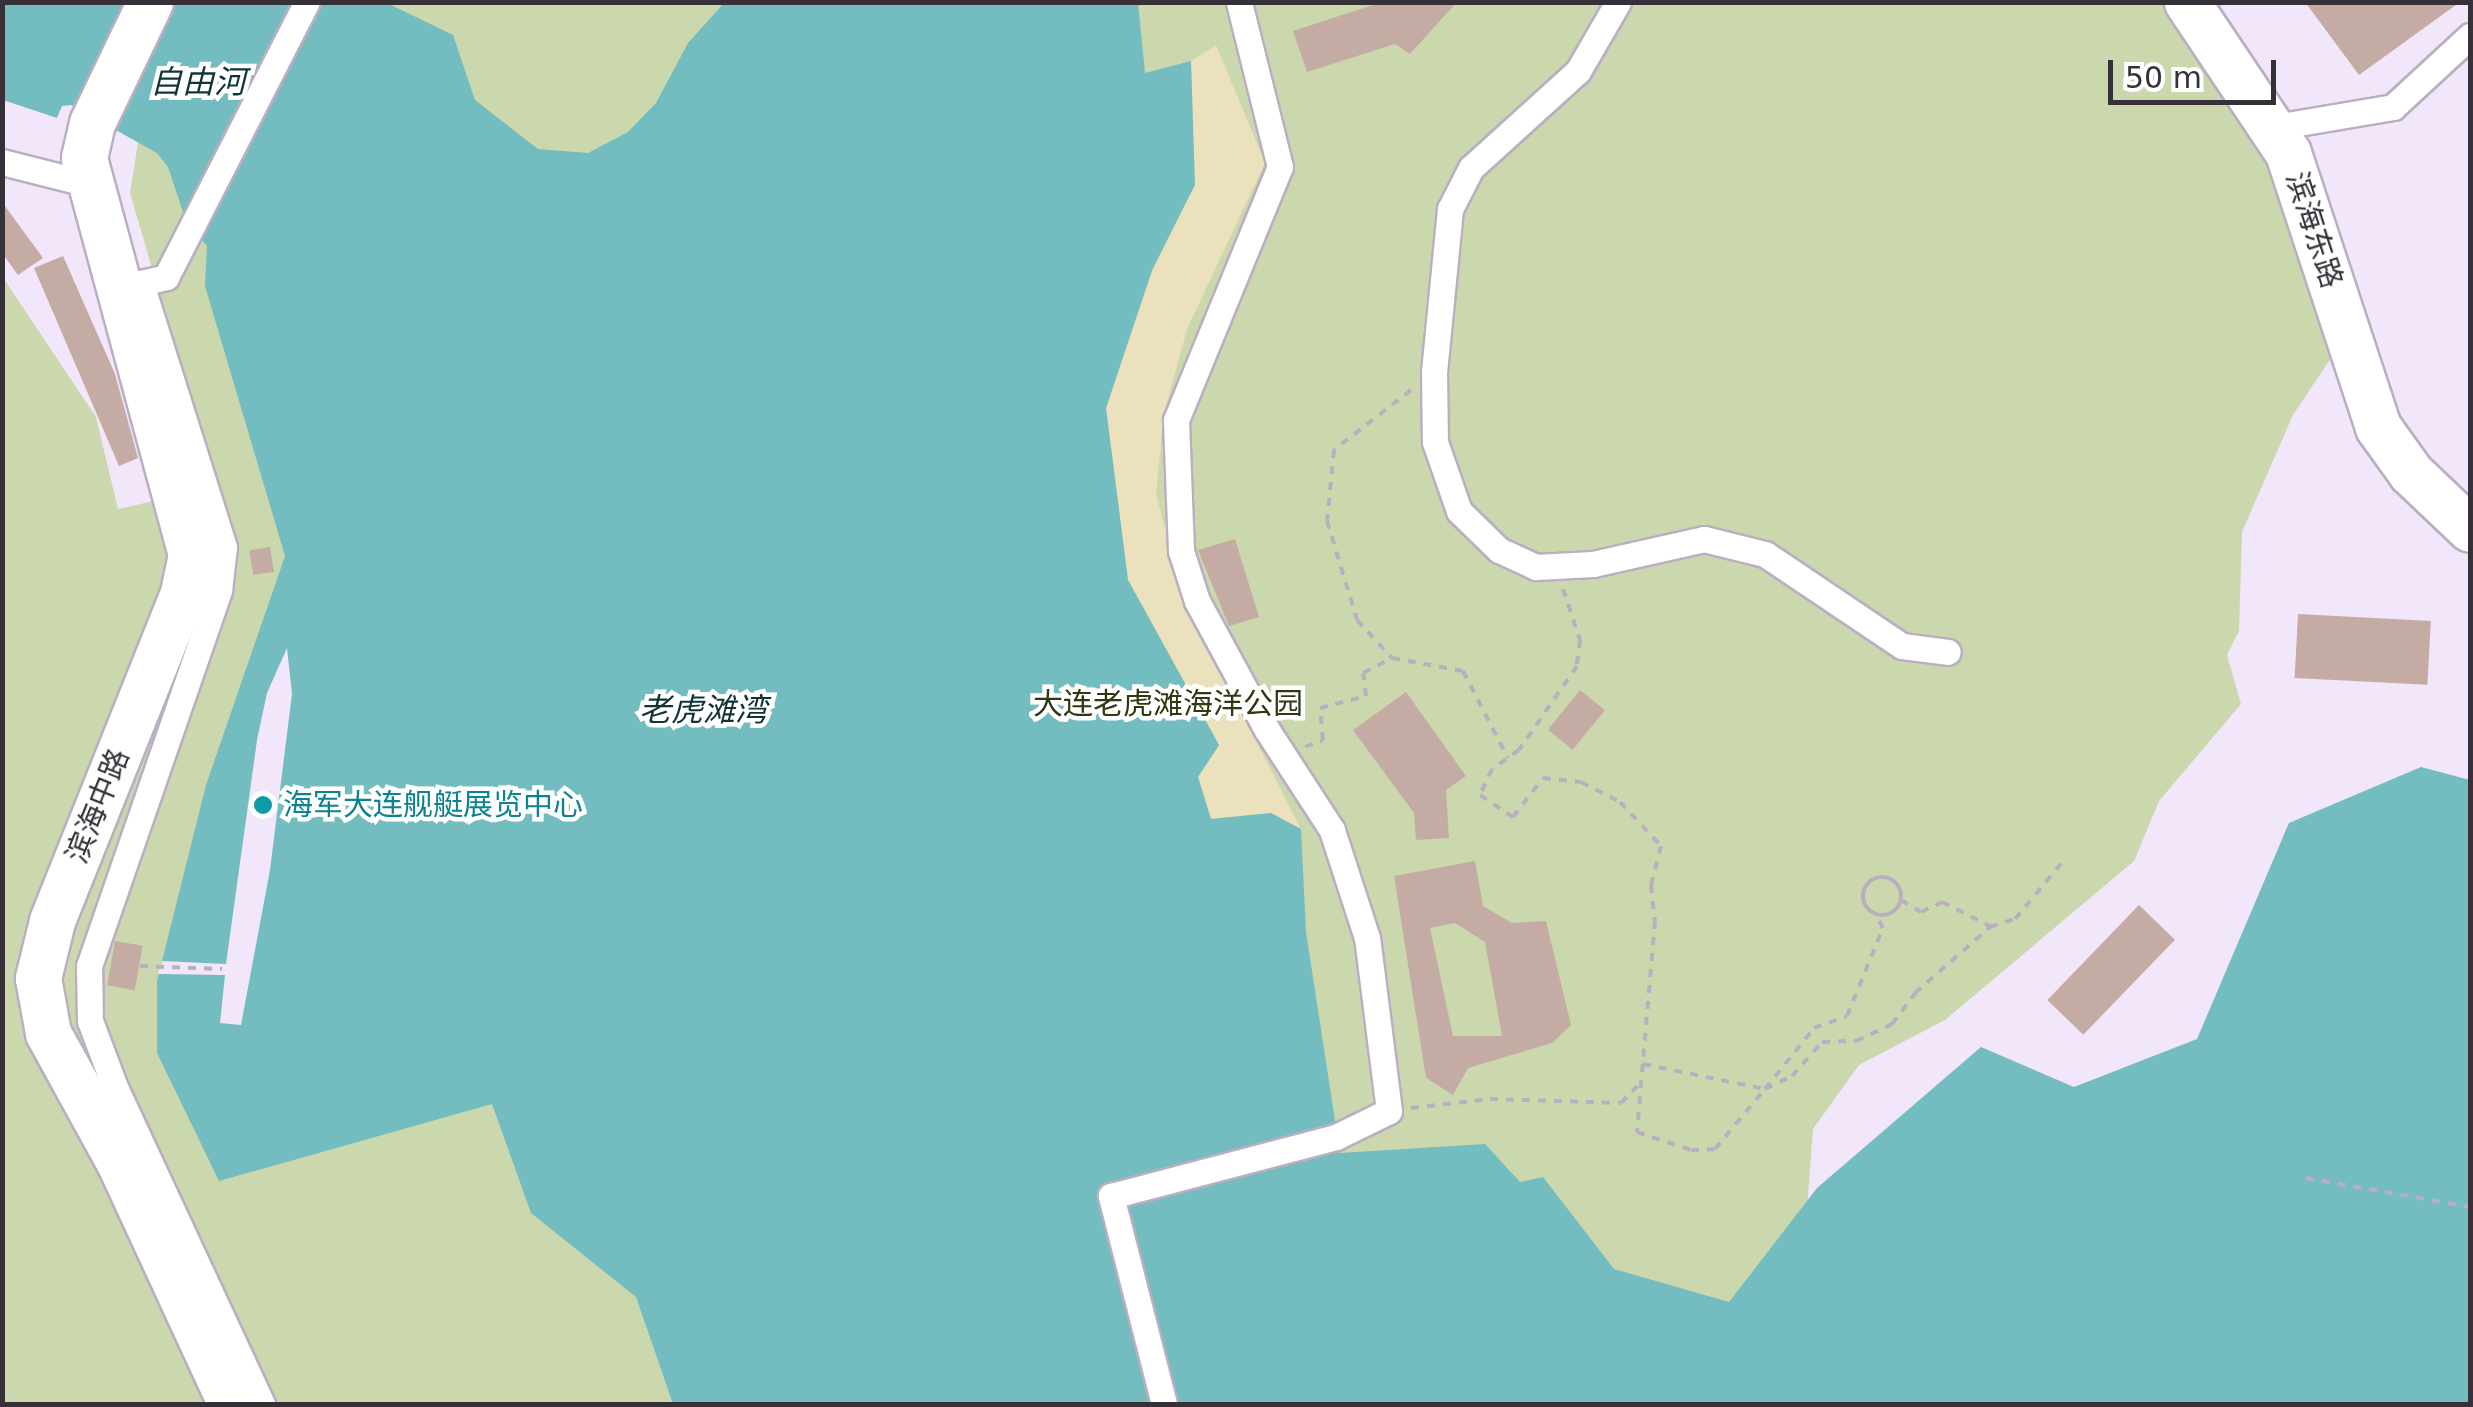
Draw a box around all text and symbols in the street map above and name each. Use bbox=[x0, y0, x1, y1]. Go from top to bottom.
scale bar bbox=[2113, 40, 2280, 102]
text: 50 m bbox=[2125, 60, 2202, 95]
water label: 自由河 bbox=[150, 63, 246, 101]
street label: 滨海东路 bbox=[2278, 167, 2350, 293]
park label: 大连老虎滩海洋公园 bbox=[1033, 686, 1303, 722]
water label: 老虎滩湾 bbox=[639, 691, 767, 729]
street label: 滨海中路 bbox=[59, 744, 137, 868]
place label: 海军大连舰艇展览中心 bbox=[283, 787, 583, 823]
marker: 海军大连舰艇展览中心 bbox=[252, 794, 274, 816]

